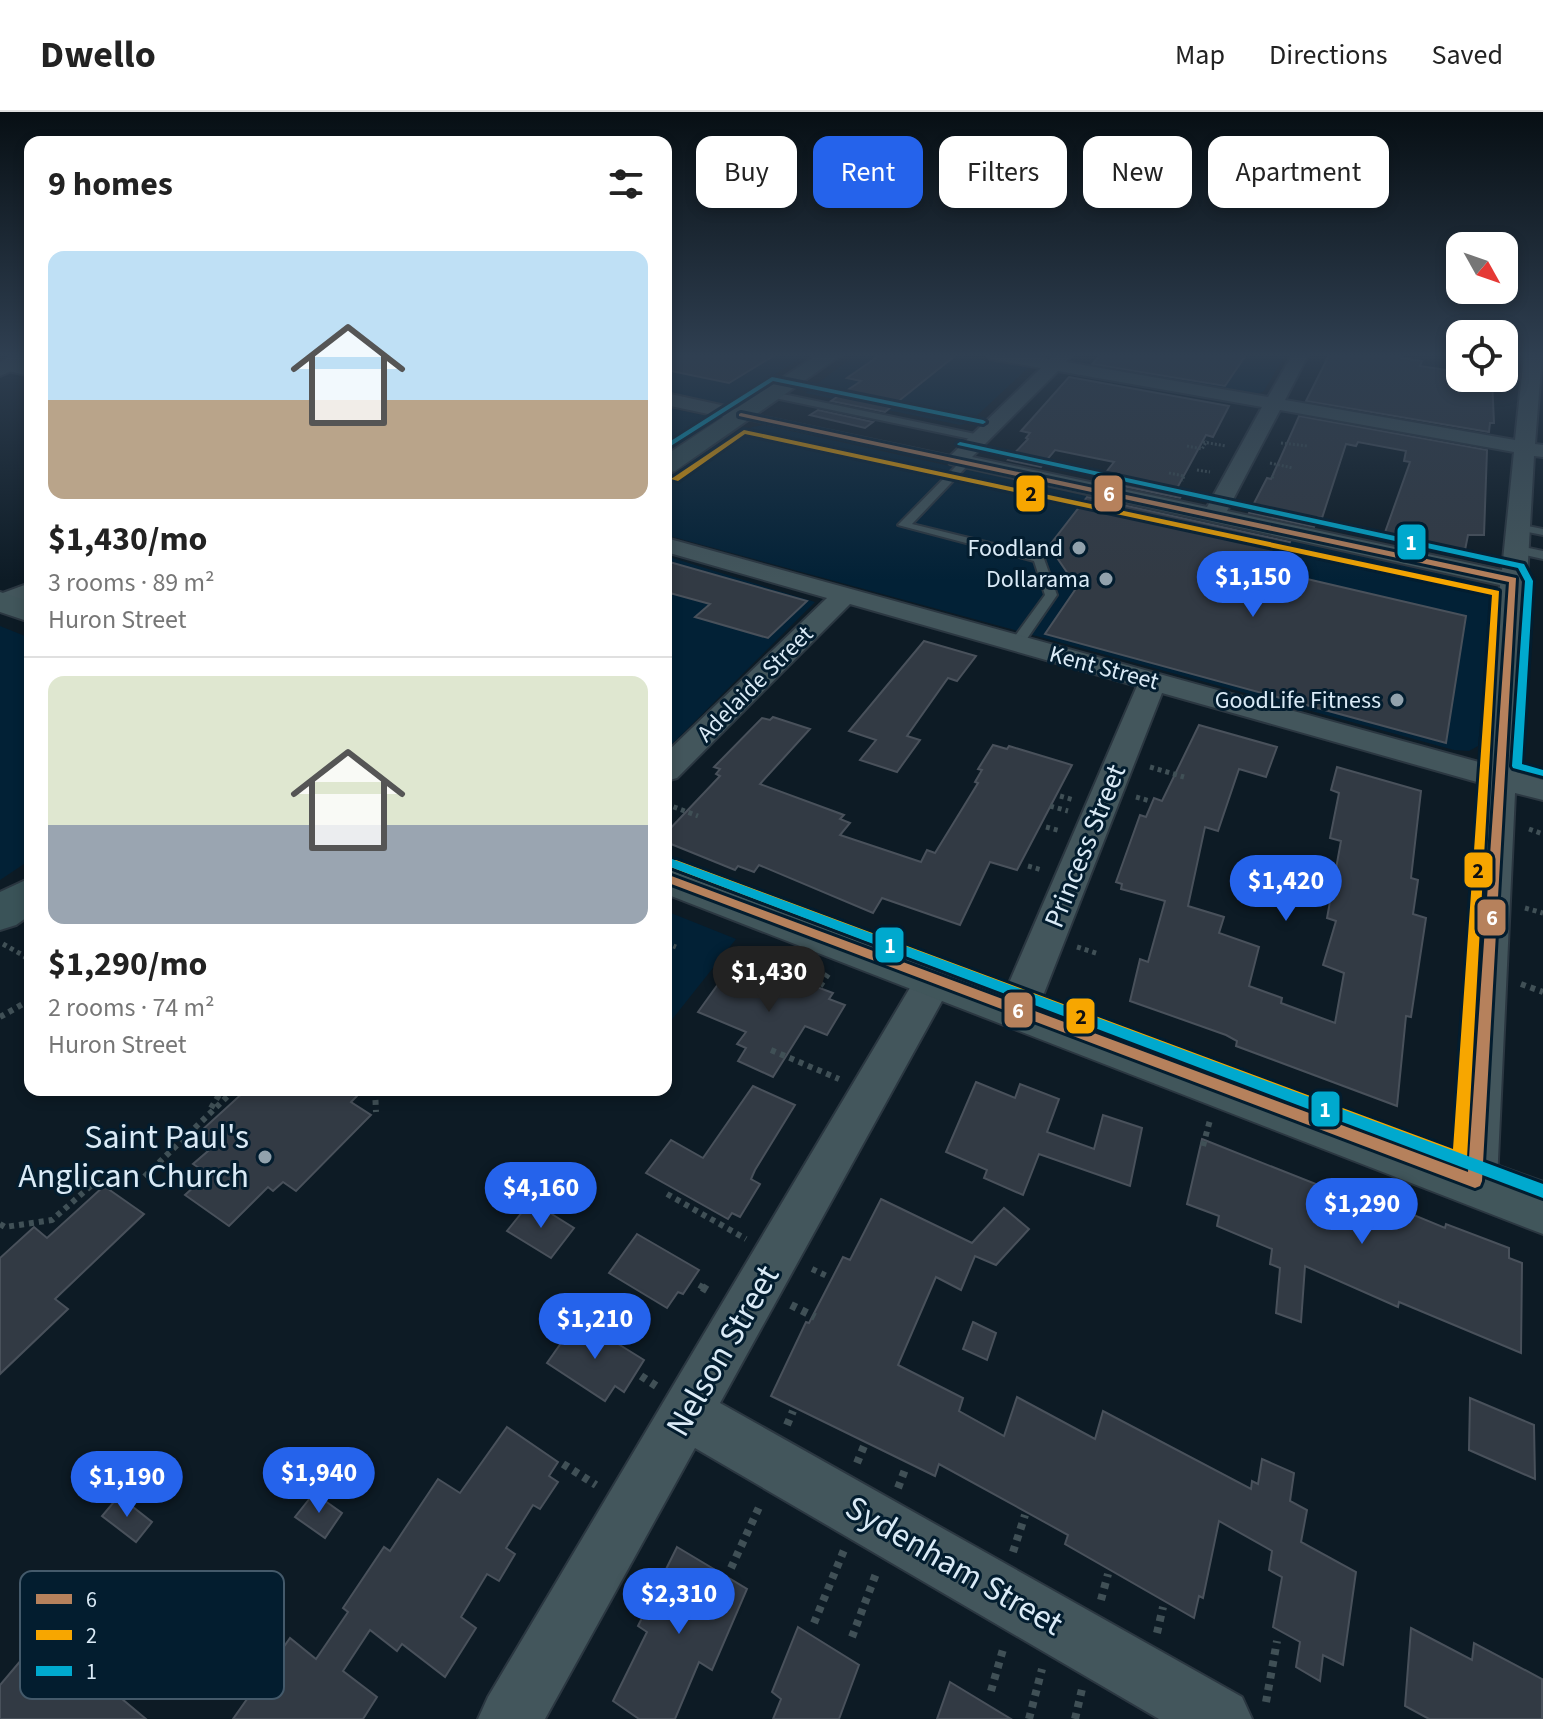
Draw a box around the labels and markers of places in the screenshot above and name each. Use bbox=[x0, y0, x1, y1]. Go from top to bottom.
place label: Foodland bbox=[967, 531, 1063, 566]
marker: Foodland bbox=[1070, 539, 1088, 557]
pin: $1,150 bbox=[1188, 551, 1318, 619]
place label: Dollarama bbox=[986, 562, 1090, 597]
marker: Dollarama bbox=[1097, 570, 1115, 588]
place label: GoodLife Fitness bbox=[1215, 683, 1381, 718]
marker: GoodLife Fitness bbox=[1388, 691, 1406, 709]
pin: $1,420 bbox=[1221, 855, 1351, 923]
pin: $1,430 bbox=[704, 946, 834, 1014]
place label: Saint Paul's Anglican Church bbox=[18, 1113, 249, 1201]
marker: Saint Paul's Anglican Church bbox=[256, 1148, 274, 1166]
pin: $4,160 bbox=[476, 1162, 606, 1230]
pin: $1,290 bbox=[1297, 1178, 1427, 1246]
pin: $1,210 bbox=[530, 1293, 660, 1361]
pin: $1,940 bbox=[254, 1447, 384, 1515]
pin: $1,190 bbox=[62, 1451, 192, 1519]
pin: $2,310 bbox=[614, 1568, 744, 1636]

